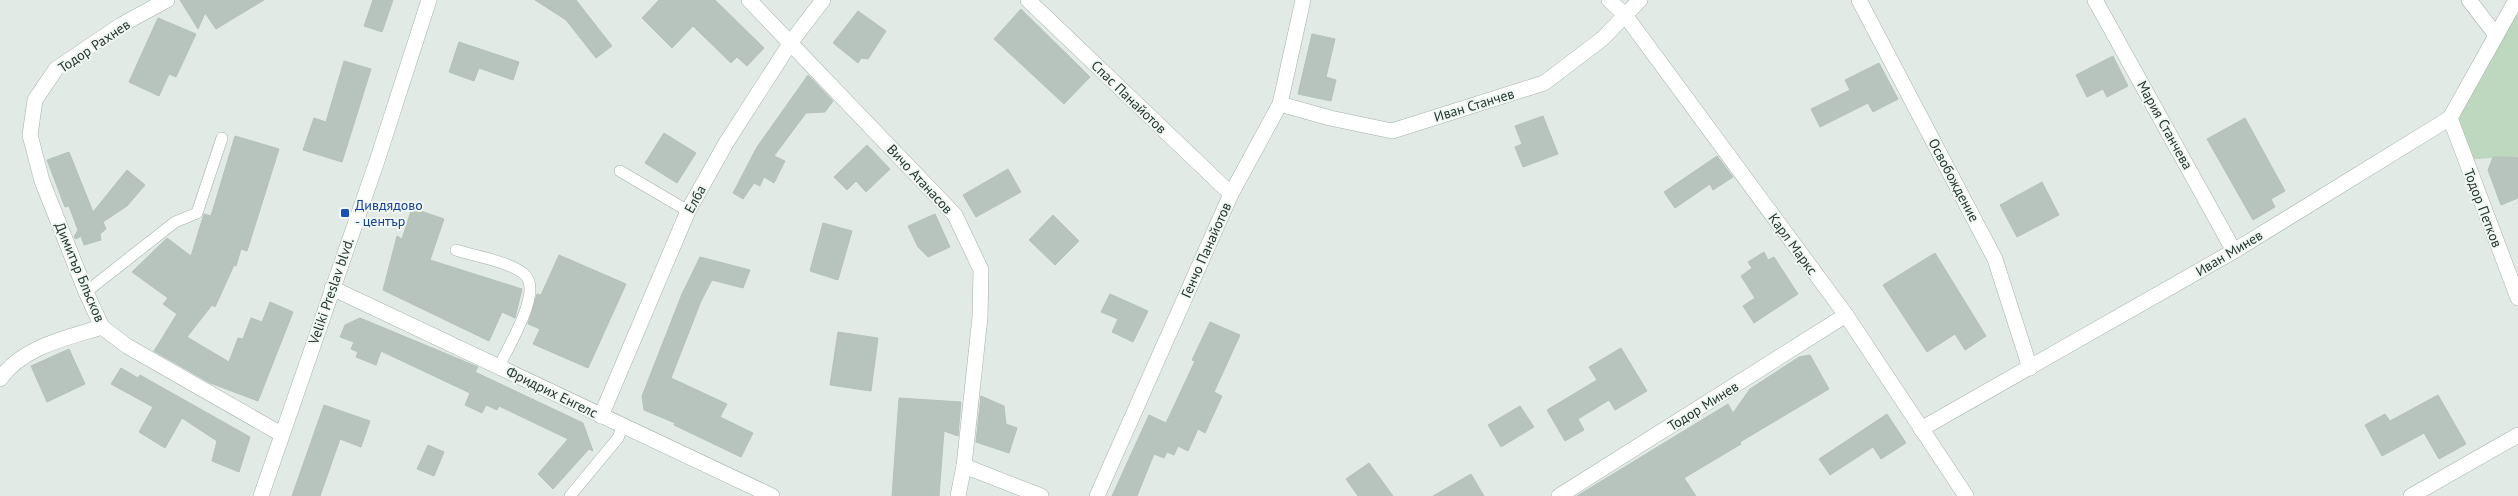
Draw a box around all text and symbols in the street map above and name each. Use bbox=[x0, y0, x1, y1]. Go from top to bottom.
street label: Тодор Рахнев bbox=[55, 15, 133, 77]
street label: Спас Панайотов bbox=[1088, 57, 1170, 137]
street label: Мария Станчева bbox=[2133, 77, 2197, 173]
street label: Иван Станчев bbox=[1432, 84, 1516, 126]
street label: Освобождение bbox=[1924, 135, 1984, 225]
street label: Вичо Атанасов bbox=[883, 140, 957, 218]
street label: Тодор Петков bbox=[2460, 166, 2506, 250]
street label: Елба bbox=[680, 182, 710, 216]
place label: Дивдядово - център bbox=[355, 196, 423, 230]
street label: Генчо Панайотов bbox=[1177, 199, 1235, 301]
marker: Дивдядово - център bbox=[339, 207, 351, 219]
street label: Карл Маркс bbox=[1764, 210, 1822, 278]
street label: Димитър Блъсков bbox=[51, 219, 109, 325]
street label: Иван Минев bbox=[2192, 226, 2266, 280]
street label: Veliki Preslav blvd. bbox=[304, 235, 358, 348]
street label: Фридрих Енгелс bbox=[503, 362, 601, 422]
street label: Тодор Минев bbox=[1664, 377, 1742, 435]

